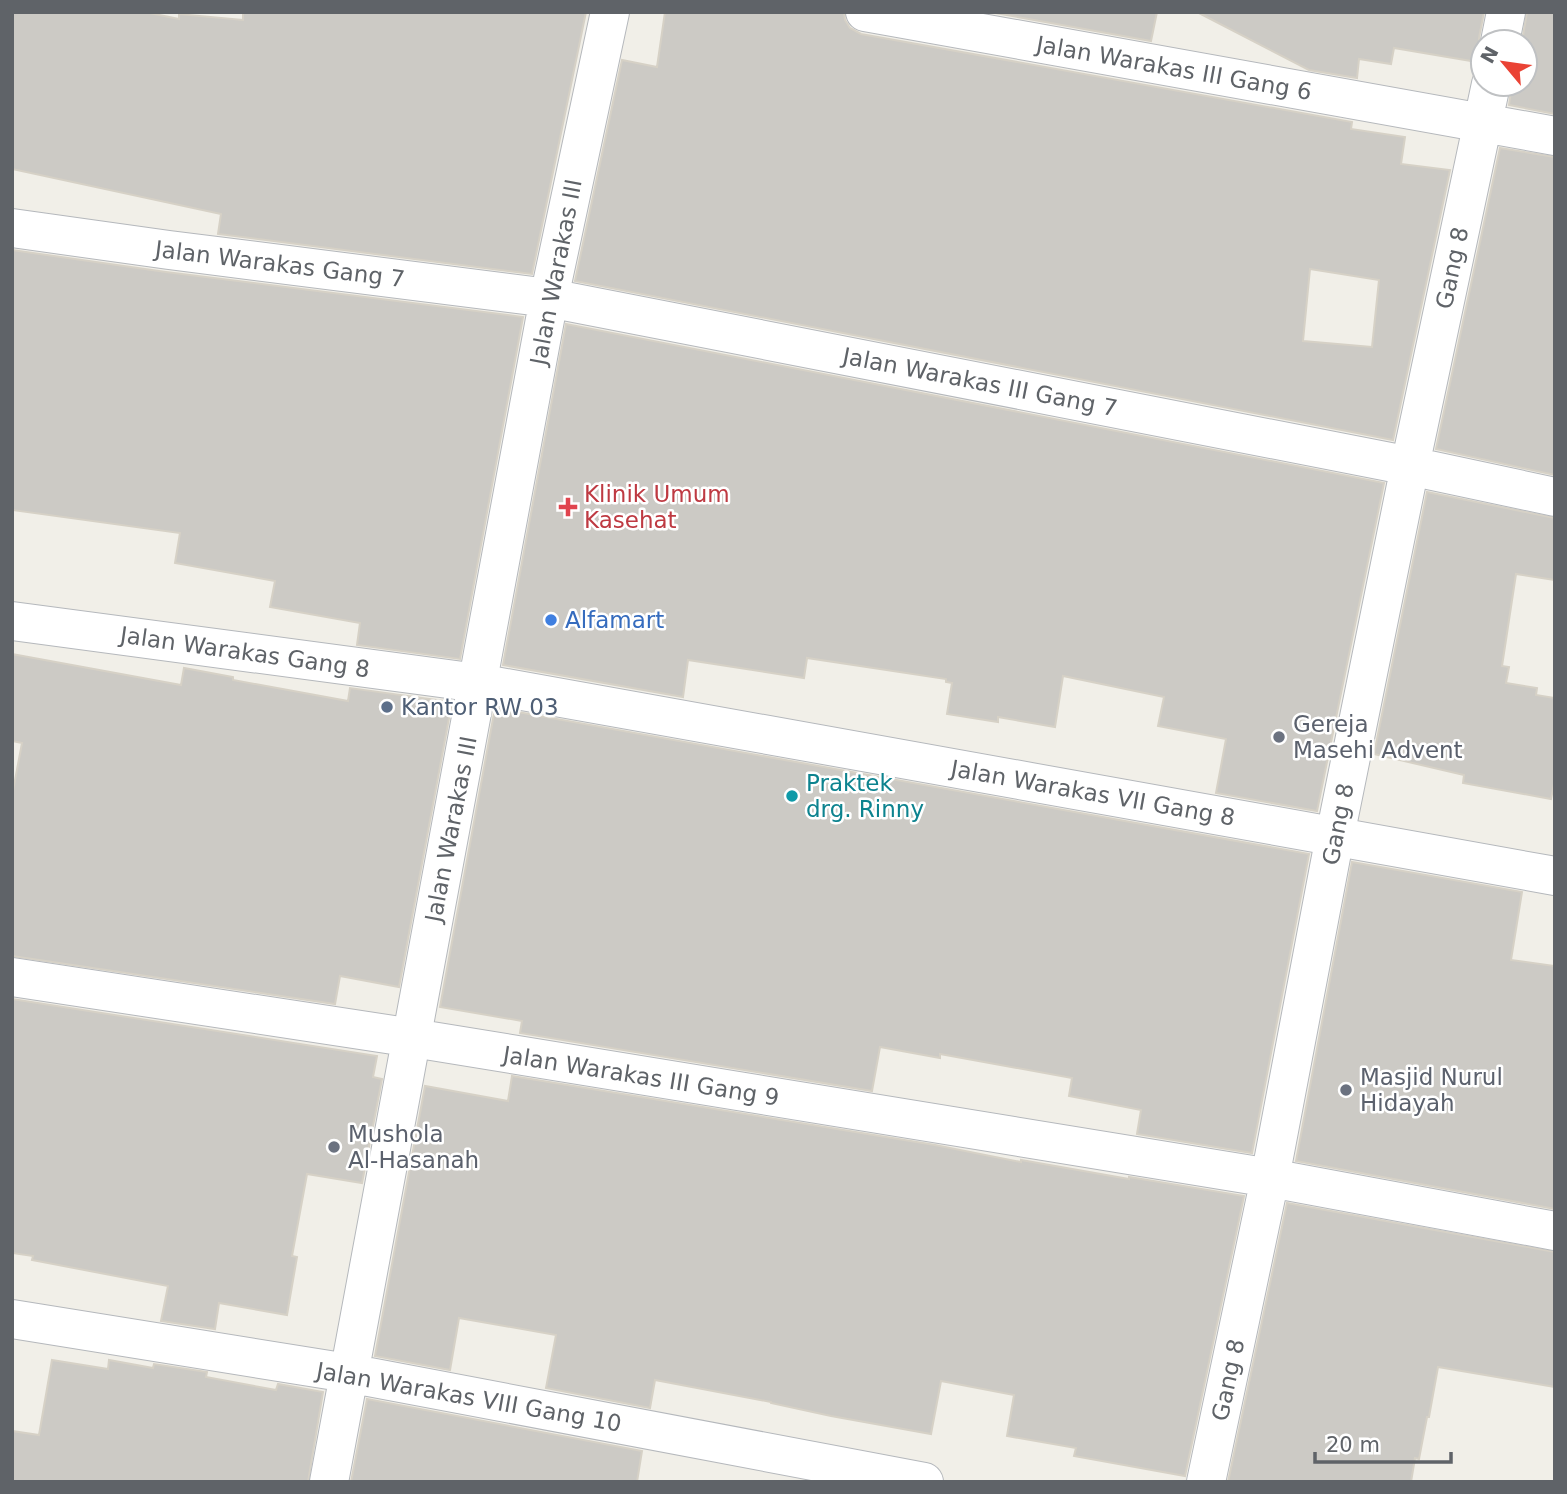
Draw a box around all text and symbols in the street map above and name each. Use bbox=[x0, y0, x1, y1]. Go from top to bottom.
north arrow bbox=[1469, 28, 1539, 98]
street label: Jalan Warakas III Gang 6 bbox=[1032, 31, 1314, 105]
text: N bbox=[1476, 42, 1503, 67]
street label: Jalan Warakas III bbox=[525, 177, 587, 369]
street label: Gang 8 bbox=[1431, 225, 1473, 311]
street label: Jalan Warakas Gang 7 bbox=[152, 236, 406, 292]
street label: Jalan Warakas III Gang 7 bbox=[839, 342, 1120, 421]
place label: Klinik Umum Kasehat bbox=[584, 481, 730, 533]
marker: Klinik Umum Kasehat bbox=[558, 497, 578, 517]
place label: Alfamart bbox=[565, 607, 664, 633]
marker: Alfamart bbox=[543, 612, 559, 628]
street label: Jalan Warakas Gang 8 bbox=[117, 621, 371, 682]
place label: Kantor RW 03 bbox=[401, 694, 559, 720]
marker: Kantor RW 03 bbox=[379, 699, 395, 715]
place label: Gereja Masehi Advent bbox=[1293, 711, 1463, 763]
marker: Gereja Masehi Advent bbox=[1271, 729, 1287, 745]
street label: Jalan Warakas III bbox=[420, 734, 482, 926]
street label: Jalan Warakas VII Gang 8 bbox=[947, 755, 1237, 831]
place label: Praktek drg. Rinny bbox=[806, 770, 924, 822]
street label: Gang 8 bbox=[1317, 781, 1359, 867]
marker: Praktek drg. Rinny bbox=[784, 788, 800, 804]
street label: Jalan Warakas III Gang 9 bbox=[499, 1041, 781, 1111]
place label: Masjid Nurul Hidayah bbox=[1360, 1064, 1503, 1116]
marker: Masjid Nurul Hidayah bbox=[1338, 1082, 1354, 1098]
place label: Mushola Al-Hasanah bbox=[348, 1121, 479, 1173]
marker: Mushola Al-Hasanah bbox=[326, 1139, 342, 1155]
street label: Gang 8 bbox=[1207, 1337, 1249, 1423]
street label: Jalan Warakas VIII Gang 10 bbox=[312, 1357, 624, 1437]
scale bar bbox=[1315, 1420, 1452, 1464]
text: 20 m bbox=[1326, 1433, 1380, 1457]

